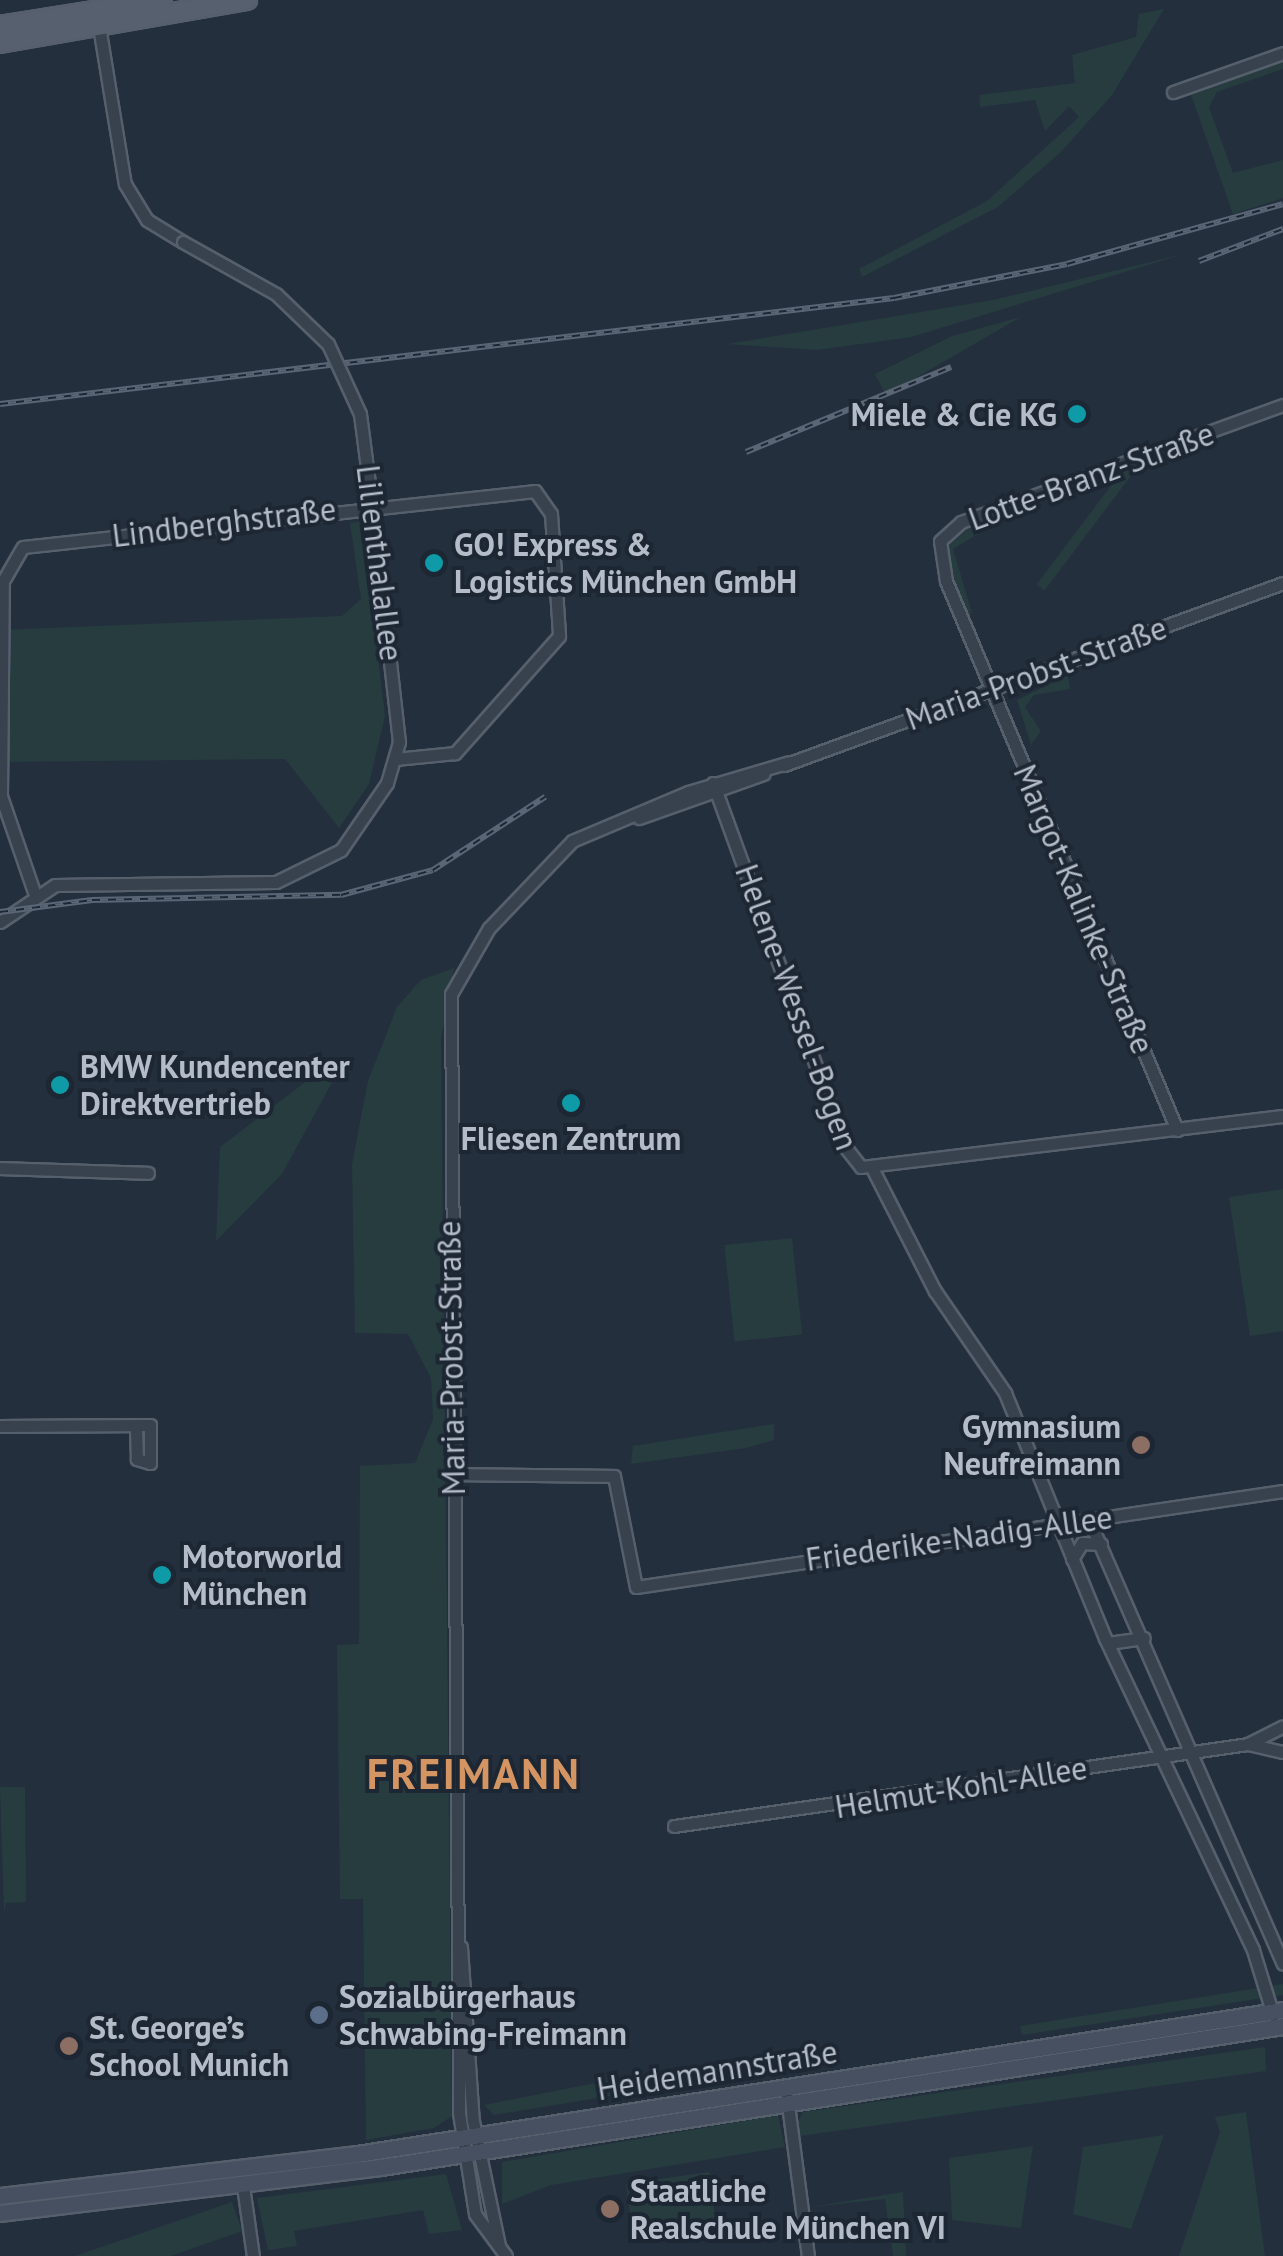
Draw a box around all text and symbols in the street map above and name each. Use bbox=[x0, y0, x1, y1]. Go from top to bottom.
place label: Miele & Cie KG bbox=[850, 395, 1057, 433]
marker: Miele & Cie KG bbox=[1066, 403, 1088, 425]
street label: Lotte-Branz-Straße bbox=[963, 414, 1219, 538]
street label: Lilienthalallee bbox=[349, 463, 411, 663]
street label: Lindberghstraße bbox=[110, 489, 338, 555]
place label: GO! Express & Logistics München GmbH bbox=[454, 526, 798, 601]
marker: GO! Express & Logistics München GmbH bbox=[423, 552, 445, 574]
street label: Maria-Probst-Straße bbox=[900, 608, 1172, 738]
street label: Margot-Kalinke-Straße bbox=[1006, 759, 1162, 1059]
street label: Helene-Wessel-Bogen bbox=[728, 859, 866, 1155]
place label: BMW Kundencenter Direktvertrieb bbox=[80, 1048, 350, 1123]
marker: BMW Kundencenter Direktvertrieb bbox=[49, 1074, 71, 1096]
marker: Fliesen Zentrum bbox=[560, 1092, 582, 1114]
place label: Fliesen Zentrum bbox=[461, 1119, 681, 1157]
street label: Maria-Probst-Straße bbox=[429, 1220, 473, 1496]
place label: Gymnasium Neufreimann bbox=[944, 1408, 1121, 1483]
marker: Gymnasium Neufreimann bbox=[1130, 1434, 1152, 1456]
street label: Friederike-Nadig-Allee bbox=[803, 1497, 1115, 1579]
place label: Motorworld München bbox=[182, 1538, 342, 1613]
marker: Motorworld München bbox=[151, 1564, 173, 1586]
street label: Helmut-Kohl-Allee bbox=[832, 1748, 1090, 1826]
district label: FREIMANN bbox=[367, 1749, 581, 1799]
place label: Sozialbürgerhaus Schwabing-Freimann bbox=[339, 1978, 627, 2053]
marker: Sozialbürgerhaus Schwabing-Freimann bbox=[308, 2004, 330, 2026]
place label: St. George’s School Munich bbox=[89, 2009, 289, 2084]
street label: Heidemannstraße bbox=[594, 2032, 840, 2108]
marker: St. George’s School Munich bbox=[58, 2035, 80, 2057]
place label: Staatliche Realschule München VI bbox=[630, 2172, 947, 2247]
marker: Staatliche Realschule München VI bbox=[599, 2198, 621, 2220]

